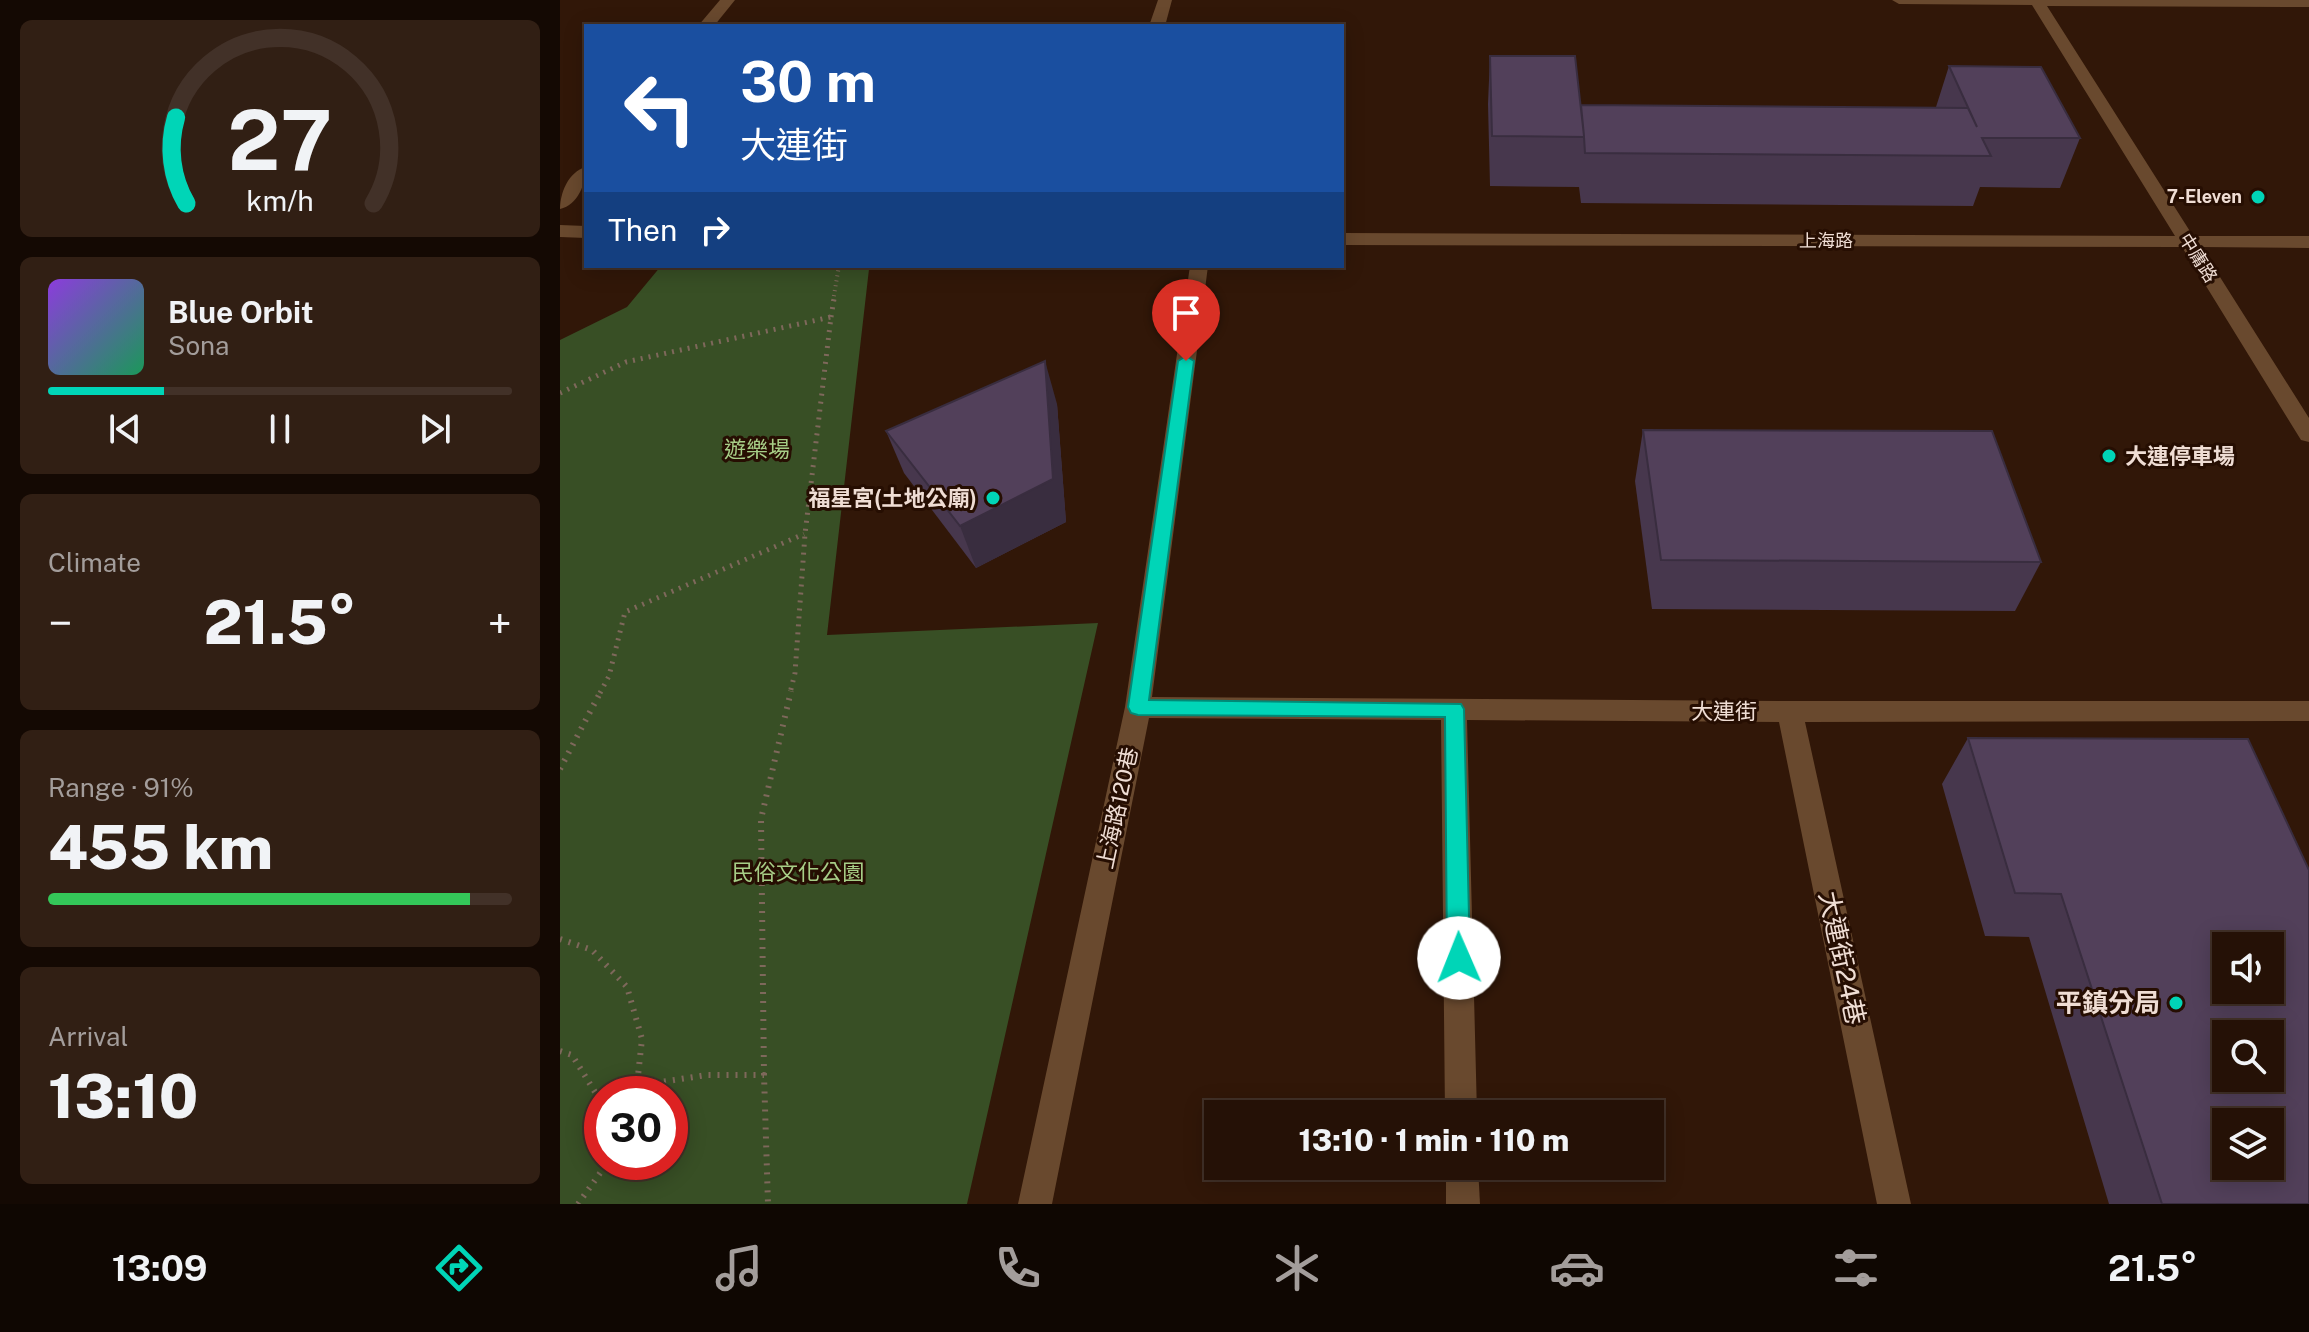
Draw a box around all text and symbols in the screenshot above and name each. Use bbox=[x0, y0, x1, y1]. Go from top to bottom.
text: 30 m bbox=[740, 49, 876, 115]
icon: left bbox=[608, 56, 712, 160]
text: 27 bbox=[228, 91, 332, 189]
text: 大連街 bbox=[740, 124, 848, 166]
text: km/h bbox=[246, 185, 314, 218]
place label: 7-Eleven bbox=[2167, 186, 2242, 207]
marker: 7-Eleven bbox=[2249, 188, 2267, 206]
icon: right bbox=[693, 208, 737, 252]
text: Then bbox=[608, 212, 677, 248]
street label: 中庸路 bbox=[2175, 229, 2222, 286]
street label: 上海路 bbox=[1799, 230, 1853, 251]
pin bbox=[1152, 279, 1220, 361]
icon: arrive bbox=[1164, 291, 1208, 335]
text: Blue Orbit bbox=[168, 294, 314, 330]
text: Sona bbox=[168, 330, 229, 361]
icon: previous bbox=[103, 407, 147, 451]
icon: pause bbox=[258, 407, 302, 451]
icon: next bbox=[413, 407, 457, 451]
park label: 遊樂場 bbox=[724, 436, 790, 462]
place label: 大連停車場 bbox=[2125, 443, 2235, 469]
marker: 大連停車場 bbox=[2100, 447, 2118, 465]
place label: 福星宮(土地公廟) bbox=[808, 485, 977, 511]
marker: 福星宮(土地公廟) bbox=[984, 489, 1002, 507]
text: Climate bbox=[48, 547, 141, 578]
text: 21.5° bbox=[204, 587, 357, 658]
text: − bbox=[48, 597, 72, 649]
text: + bbox=[488, 597, 512, 649]
street label: 大連街 bbox=[1691, 698, 1757, 724]
street label: 上海路120巷 bbox=[1091, 745, 1143, 871]
text: Range · 91% bbox=[48, 772, 194, 803]
text: 455 km bbox=[48, 812, 273, 883]
park label: 民俗文化公園 bbox=[732, 859, 864, 885]
street label: 大連街24巷 bbox=[1813, 888, 1872, 1028]
position arrow bbox=[1417, 916, 1501, 1000]
map controls bbox=[2212, 932, 2284, 1180]
button: sound bbox=[2212, 932, 2284, 1004]
place label: 平鎮分局 bbox=[2056, 987, 2160, 1018]
marker: 平鎮分局 bbox=[2167, 994, 2185, 1012]
button: search bbox=[2212, 1020, 2284, 1092]
text: Arrival bbox=[48, 1021, 128, 1052]
text: 13:10 bbox=[48, 1061, 198, 1132]
speed limit sign: 30 bbox=[584, 1076, 688, 1180]
button: layers bbox=[2212, 1108, 2284, 1180]
text: 13:10 · 1 min · 110 m bbox=[1299, 1122, 1569, 1158]
icon: directions bbox=[431, 1240, 487, 1296]
icon: music bbox=[711, 1240, 767, 1296]
icon: phone bbox=[990, 1240, 1046, 1296]
icon: climate bbox=[1269, 1240, 1325, 1296]
icon: car bbox=[1549, 1240, 1605, 1296]
icon: filters bbox=[1828, 1240, 1884, 1296]
text: 13:09 bbox=[112, 1247, 208, 1289]
text: 21.5° bbox=[2108, 1247, 2197, 1289]

